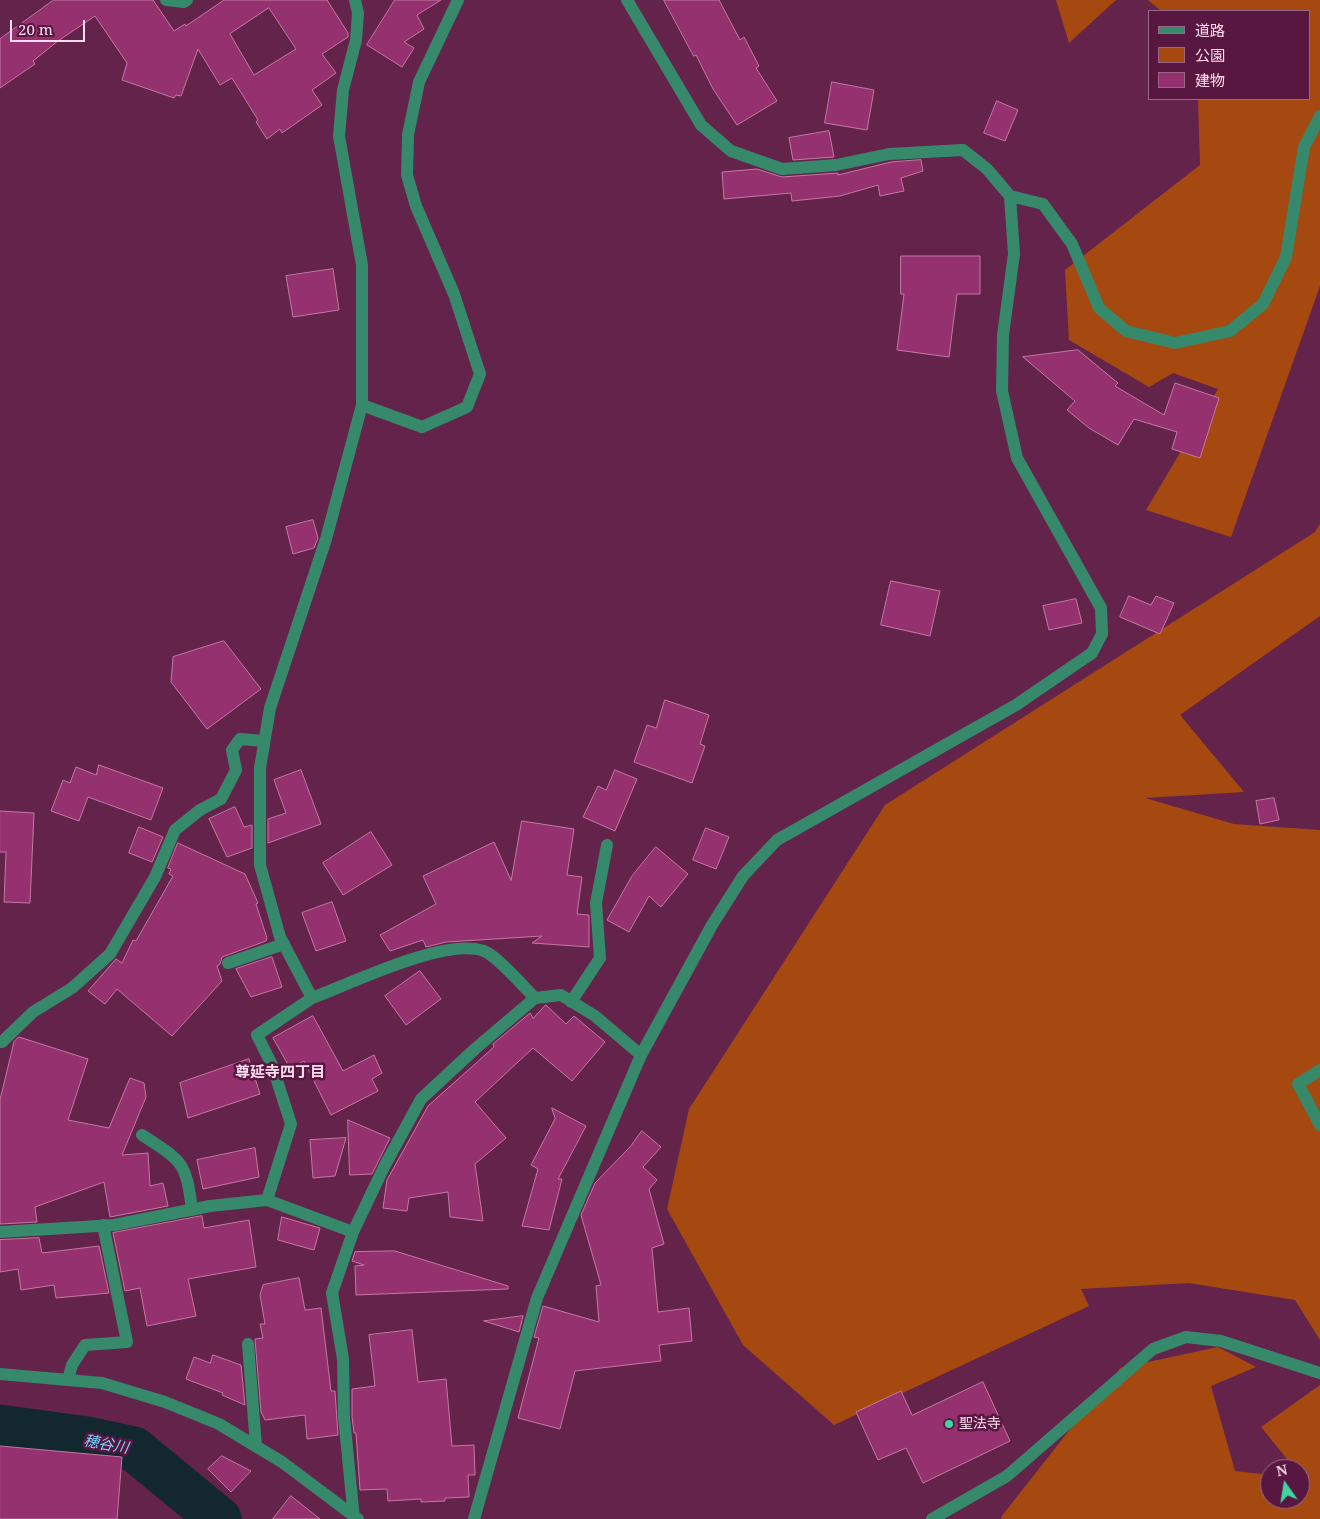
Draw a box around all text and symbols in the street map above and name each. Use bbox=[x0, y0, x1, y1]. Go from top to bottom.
scale bar bbox=[12, 10, 88, 42]
legend bbox=[1148, 10, 1310, 100]
text: 20 m bbox=[18, 19, 53, 39]
text: 道路 bbox=[1195, 20, 1225, 40]
text: 公園 bbox=[1195, 45, 1225, 65]
text: 建物 bbox=[1195, 70, 1225, 90]
district label: 尊延寺四丁目 bbox=[235, 1064, 325, 1082]
place label: 聖法寺 bbox=[959, 1416, 1001, 1432]
marker: 聖法寺 bbox=[943, 1418, 955, 1430]
water label: 穂谷川 bbox=[82, 1432, 130, 1458]
north arrow bbox=[1260, 1459, 1310, 1509]
text: N bbox=[1274, 1459, 1289, 1480]

